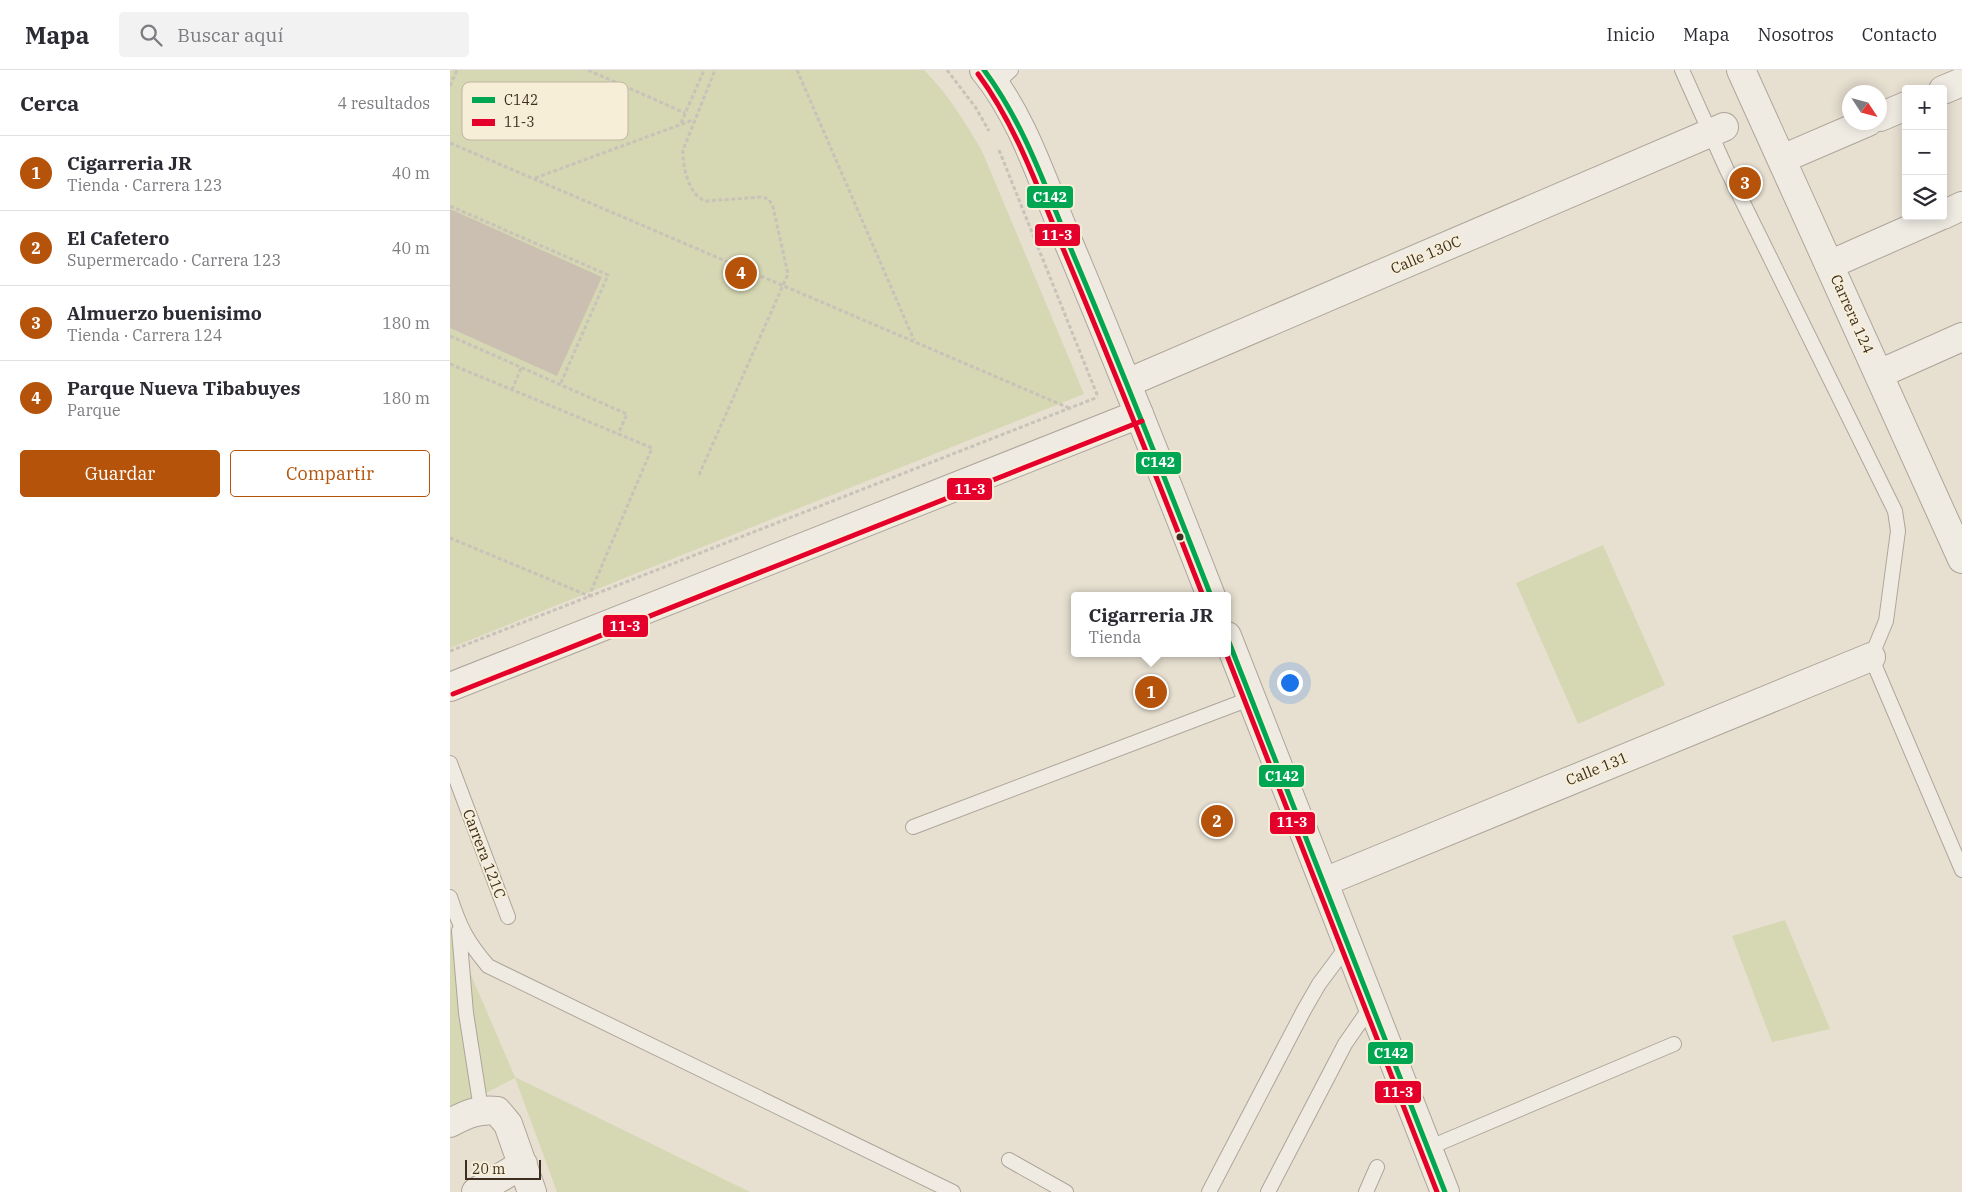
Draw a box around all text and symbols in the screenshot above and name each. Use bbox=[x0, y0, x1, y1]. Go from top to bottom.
search box bbox=[119, 12, 469, 57]
text: Mapa bbox=[25, 19, 89, 51]
icon: search bbox=[137, 21, 165, 49]
text: Buscar aquí bbox=[177, 23, 283, 47]
text: Inicio bbox=[1607, 23, 1655, 46]
text: Mapa bbox=[1683, 23, 1730, 46]
text: Nosotros bbox=[1758, 23, 1834, 46]
text: Contacto bbox=[1862, 23, 1937, 46]
legend bbox=[462, 82, 628, 140]
north arrow bbox=[1842, 85, 1887, 130]
map controls bbox=[1902, 85, 1947, 220]
button: + bbox=[1902, 85, 1947, 130]
text: Cerca bbox=[20, 89, 79, 117]
text: C142 bbox=[504, 91, 538, 109]
text: 4 resultados bbox=[338, 93, 430, 113]
text: 11-3 bbox=[504, 113, 535, 131]
button: − bbox=[1902, 130, 1947, 175]
text: Cigarreria JR bbox=[67, 151, 192, 175]
text: 1 bbox=[31, 163, 41, 183]
text: 40 m bbox=[392, 163, 430, 183]
pin: 3 bbox=[1729, 164, 1761, 202]
text: Tienda · Carrera 123 bbox=[67, 175, 222, 195]
button: layers bbox=[1902, 175, 1947, 220]
line badge: C142 bbox=[1026, 185, 1074, 209]
text: C142 bbox=[1033, 188, 1067, 206]
line badge: 11-3 bbox=[1034, 223, 1081, 247]
text: El Cafetero bbox=[67, 226, 169, 250]
text: 11-3 bbox=[1042, 226, 1072, 244]
street label: Calle 130C bbox=[1388, 231, 1464, 278]
text: 2 bbox=[31, 238, 41, 258]
text: 40 m bbox=[392, 238, 430, 258]
text: Supermercado · Carrera 123 bbox=[67, 250, 281, 270]
pin: 4 bbox=[725, 254, 757, 292]
street label: Carrera 124 bbox=[1827, 271, 1878, 356]
text: Almuerzo buenisimo bbox=[67, 301, 262, 325]
text: 3 bbox=[31, 313, 41, 333]
text: 180 m bbox=[382, 313, 430, 333]
text: Tienda · Carrera 124 bbox=[67, 325, 222, 345]
text: Parque Nueva Tibabuyes bbox=[67, 376, 300, 400]
text: 4 bbox=[31, 388, 41, 408]
text: 180 m bbox=[382, 388, 430, 408]
text: Parque bbox=[67, 400, 121, 420]
button: Guardar bbox=[20, 450, 220, 497]
button: Compartir bbox=[230, 450, 430, 497]
line badge: C142 bbox=[1135, 451, 1182, 475]
text: C142 bbox=[1141, 453, 1175, 471]
line badge: 11-3 bbox=[946, 477, 993, 501]
text: 11-3 bbox=[955, 480, 985, 498]
unlabelled marker bbox=[1175, 532, 1185, 542]
popup bbox=[1071, 592, 1231, 657]
text: Cigarreria JR bbox=[1089, 603, 1213, 627]
line badge: 11-3 bbox=[602, 614, 649, 638]
text: 11-3 bbox=[610, 617, 640, 635]
text: Tienda bbox=[1089, 627, 1141, 647]
your location bbox=[1277, 670, 1303, 696]
pin: 1 bbox=[1135, 673, 1167, 711]
street label: Calle 131 bbox=[1563, 747, 1631, 790]
line badge: C142 bbox=[1258, 764, 1305, 788]
text: C142 bbox=[1265, 767, 1299, 785]
pin: 2 bbox=[1201, 802, 1233, 840]
street label: Carrera 121C bbox=[459, 806, 510, 901]
line badge: 11-3 bbox=[1269, 811, 1316, 835]
text: 11-3 bbox=[1277, 813, 1307, 831]
line badge: C142 bbox=[1367, 1041, 1414, 1065]
text: C142 bbox=[1374, 1044, 1408, 1062]
line badge: 11-3 bbox=[1374, 1080, 1422, 1104]
text: 11-3 bbox=[1383, 1083, 1413, 1101]
scale bar bbox=[465, 1157, 541, 1180]
text: 20 m bbox=[472, 1160, 505, 1178]

